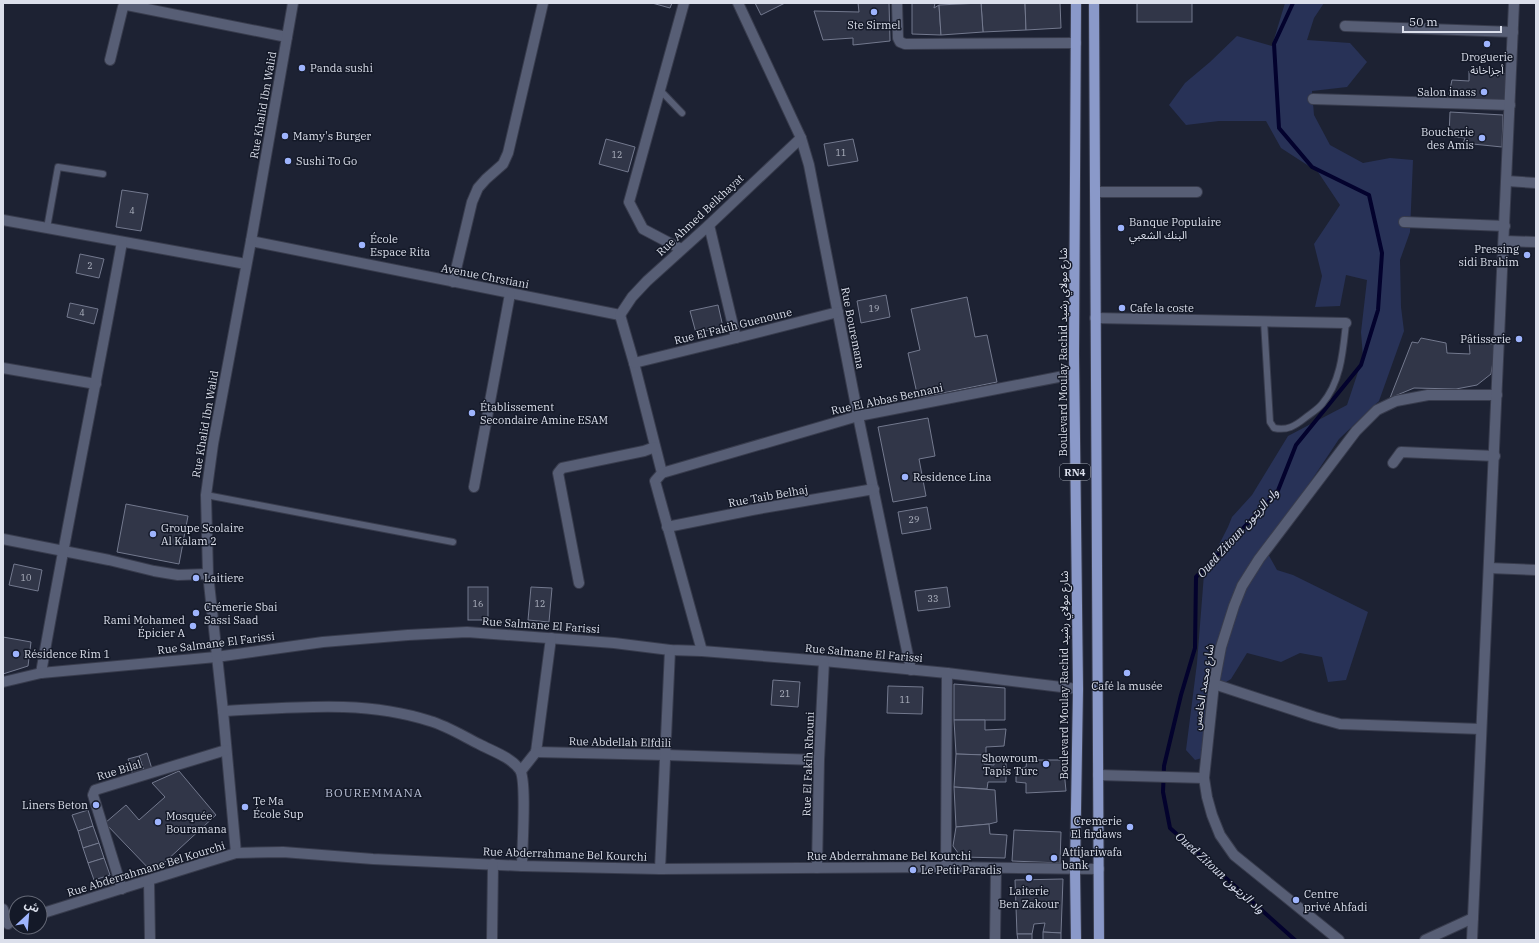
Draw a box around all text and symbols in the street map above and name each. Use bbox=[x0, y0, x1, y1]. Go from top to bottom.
marker: Ste Sirmel bbox=[869, 7, 879, 17]
scale bar bbox=[1403, 8, 1501, 34]
text: 50 m bbox=[1409, 14, 1438, 29]
place label: Ste Sirmel bbox=[847, 18, 901, 32]
marker: Droguerie أجزاخانة bbox=[1482, 39, 1492, 49]
street label: Rue Khalid Ibn Walid bbox=[247, 50, 279, 160]
place label: Droguerie أجزاخانة bbox=[1461, 50, 1513, 77]
place label: Panda sushi bbox=[310, 61, 373, 75]
marker: Panda sushi bbox=[297, 63, 307, 73]
place label: Salon inass bbox=[1417, 85, 1476, 99]
marker: Salon inass bbox=[1479, 87, 1489, 97]
place label: Boucherie des Amis bbox=[1421, 125, 1474, 152]
place label: Mamy's Burger bbox=[293, 129, 371, 143]
marker: Mamy's Burger bbox=[280, 131, 290, 141]
marker: Boucherie des Amis bbox=[1477, 133, 1487, 143]
house number: 11 bbox=[836, 147, 846, 158]
house number: 12 bbox=[612, 149, 622, 160]
place label: Sushi To Go bbox=[296, 154, 357, 168]
marker: Sushi To Go bbox=[283, 156, 293, 166]
street label: Rue Ahmed Belkhayat bbox=[654, 171, 747, 259]
house number: 4 bbox=[129, 205, 135, 216]
place label: Banque Populaire البنك الشعبي bbox=[1129, 215, 1221, 245]
marker: Banque Populaire البنك الشعبي bbox=[1116, 223, 1126, 233]
place label: École Espace Rita bbox=[370, 232, 430, 259]
marker: École Espace Rita bbox=[357, 240, 367, 250]
place label: Pressing sidi Brahim bbox=[1458, 242, 1520, 269]
street label: Boulevard Moulay Rachid شارع مولاي رشيد bbox=[1056, 247, 1073, 456]
marker: Pressing sidi Brahim bbox=[1522, 250, 1532, 260]
house number: 2 bbox=[87, 260, 93, 271]
street label: Avenue Chrstiani bbox=[440, 261, 531, 291]
street label: Rue Bouremana bbox=[838, 286, 868, 370]
place label: Cafe la coste bbox=[1130, 301, 1194, 315]
house number: 19 bbox=[869, 303, 879, 314]
marker: Cafe la coste bbox=[1117, 303, 1127, 313]
street label: Rue El Fakih Guenoune bbox=[673, 305, 793, 347]
house number: 4 bbox=[79, 307, 85, 318]
place label: Pâtisserie bbox=[1460, 332, 1511, 346]
marker: Pâtisserie bbox=[1514, 334, 1524, 344]
street label: Rue Khalid Ibn Walid bbox=[189, 369, 221, 479]
street label: Rue El Abbas Bennani bbox=[830, 380, 945, 418]
place label: Établissement Secondaire Amine ESAM bbox=[480, 400, 608, 427]
marker: Établissement Secondaire Amine ESAM bbox=[467, 408, 477, 418]
road number: RN4 bbox=[1060, 464, 1090, 480]
place label: Residence Lina bbox=[913, 470, 992, 484]
marker: Residence Lina bbox=[900, 472, 910, 482]
street label: Rue Taib Belhaj bbox=[727, 482, 809, 510]
water label: Oued Zitoun واد الزيتون bbox=[1194, 484, 1282, 580]
house number: 29 bbox=[909, 514, 919, 525]
place label: Groupe Scolaire Al Kalam 2 bbox=[161, 521, 244, 548]
marker: Groupe Scolaire Al Kalam 2 bbox=[148, 529, 158, 539]
street label: Boulevard Moulay Rachid شارع مولاي رشيد bbox=[1057, 570, 1074, 779]
place label: Laitiere bbox=[204, 571, 244, 585]
house number: 10 bbox=[21, 572, 31, 583]
marker: Laitiere bbox=[191, 573, 201, 583]
house number: 33 bbox=[928, 593, 938, 604]
house number: 16 bbox=[473, 598, 483, 609]
house number: 12 bbox=[535, 598, 545, 609]
place label: Crémerie Sbai Sassi Saad bbox=[204, 600, 278, 627]
marker: Crémerie Sbai Sassi Saad bbox=[191, 608, 201, 618]
place label: Rami Mohamed Épicier A bbox=[103, 613, 185, 640]
street label: Rue Salmane El Farissi bbox=[482, 614, 601, 636]
marker: Rami Mohamed Épicier A bbox=[188, 621, 198, 631]
street label: Rue Salmane El Farissi bbox=[157, 629, 276, 657]
street label: Rue Salmane El Farissi bbox=[805, 641, 924, 665]
street label: شارع محمد الخامس bbox=[1189, 643, 1218, 731]
place label: Résidence Rim 1 bbox=[24, 647, 110, 661]
marker: Résidence Rim 1 bbox=[11, 649, 21, 659]
marker: Café la musée bbox=[1122, 668, 1132, 678]
place label: Café la musée bbox=[1091, 679, 1163, 693]
house number: 21 bbox=[780, 688, 790, 699]
house number: 11 bbox=[900, 694, 910, 705]
street label: Rue El Fakih Rhouni bbox=[799, 711, 817, 817]
street label: Rue Abdellah Elfdili bbox=[569, 734, 672, 750]
place label: Showroum Tapis Turc bbox=[982, 751, 1039, 778]
street label: Rue Bilal bbox=[95, 757, 143, 783]
marker: Showroum Tapis Turc bbox=[1041, 759, 1051, 769]
district label: BOUREMMANA bbox=[325, 785, 423, 800]
place label: Te Ma École Sup bbox=[253, 794, 304, 821]
place label: Liners Beton bbox=[22, 798, 88, 812]
marker: Liners Beton bbox=[91, 800, 101, 810]
marker: Te Ma École Sup bbox=[240, 802, 250, 812]
place label: Mosquée Bouramana bbox=[166, 809, 227, 836]
place label: Cremerie El firdaws bbox=[1071, 814, 1122, 841]
marker: Mosquée Bouramana bbox=[153, 817, 163, 827]
marker: Cremerie El firdaws bbox=[1125, 822, 1135, 832]
water label: Oued Zitoun واد الزيتون bbox=[1173, 829, 1269, 917]
street label: Rue Abderrahmane Bel Kourchi bbox=[65, 838, 227, 900]
street label: Rue Abderrahmane Bel Kourchi bbox=[483, 844, 648, 864]
place label: Attijariwafa bank bbox=[1062, 845, 1122, 872]
street label: Rue Abderrahmane Bel Kourchi bbox=[807, 849, 972, 863]
marker: Attijariwafa bank bbox=[1049, 853, 1059, 863]
place label: Le Petit Paradis bbox=[921, 863, 1001, 877]
marker: Le Petit Paradis bbox=[908, 865, 918, 875]
marker: Laiterie Ben Zakour bbox=[1024, 873, 1034, 883]
place label: Laiterie Ben Zakour bbox=[999, 884, 1059, 911]
place label: Centre privé Ahfadi bbox=[1304, 887, 1368, 914]
north arrow bbox=[8, 895, 48, 935]
marker: Centre privé Ahfadi bbox=[1291, 895, 1301, 905]
text: ش bbox=[23, 896, 42, 916]

